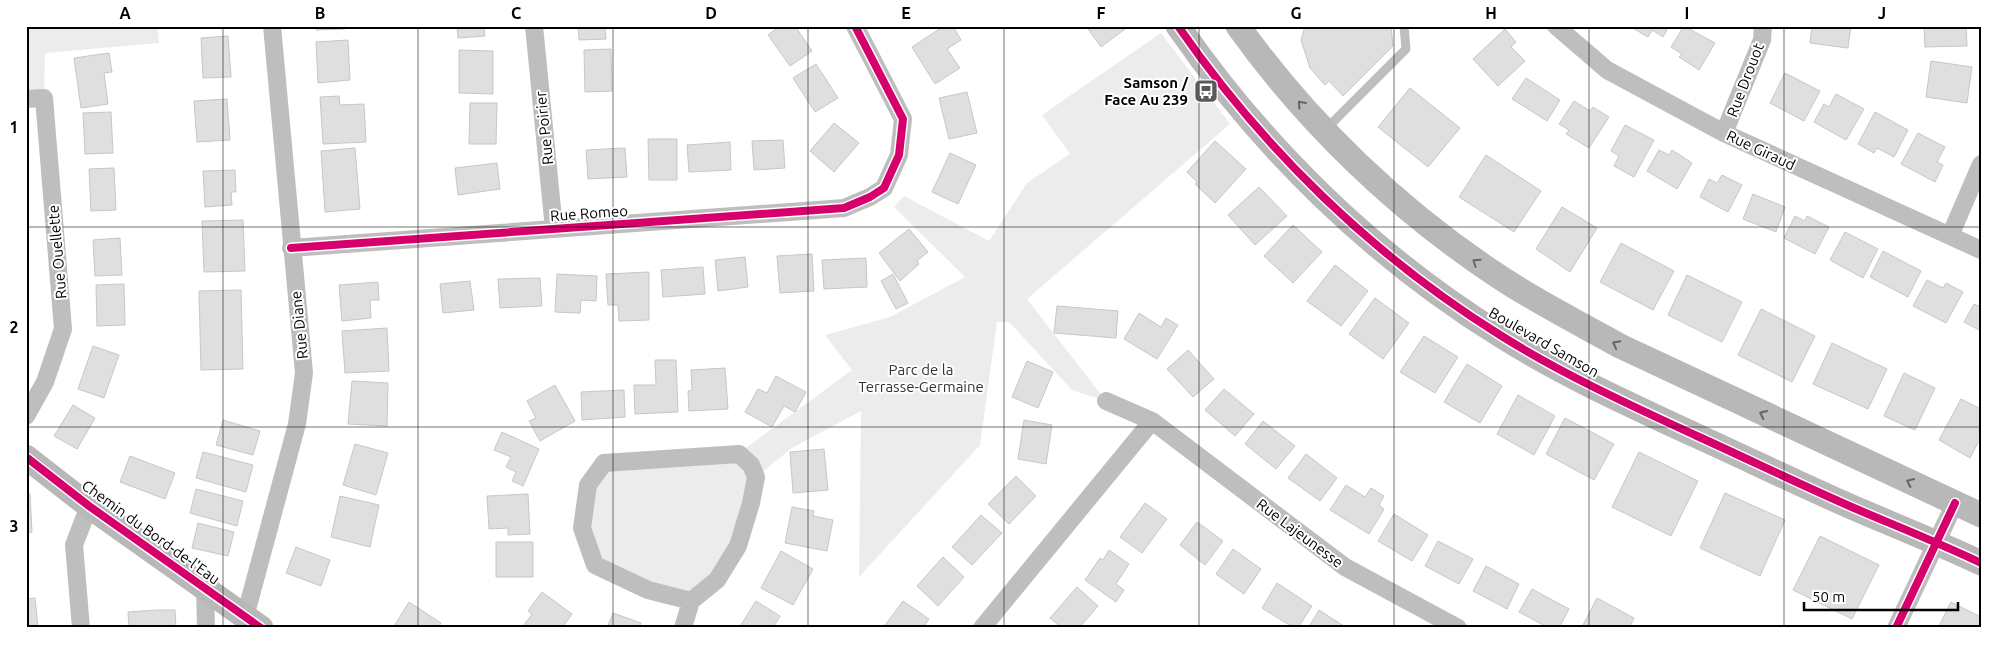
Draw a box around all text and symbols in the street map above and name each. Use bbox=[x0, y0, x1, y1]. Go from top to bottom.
text: A bbox=[119, 4, 131, 22]
text: B bbox=[315, 4, 325, 22]
text: C bbox=[511, 4, 521, 22]
text: D bbox=[705, 4, 717, 22]
text: E bbox=[901, 4, 911, 22]
text: F bbox=[1097, 4, 1106, 22]
text: G bbox=[1290, 4, 1302, 22]
text: H bbox=[1485, 4, 1497, 22]
text: I bbox=[1685, 4, 1689, 22]
text: J bbox=[1878, 4, 1886, 22]
street label: Rue Drouot bbox=[1723, 41, 1767, 119]
place label: Samson / Face Au 239 bbox=[1104, 74, 1189, 108]
bus stop icon: Samson / Face Au 239 bbox=[1193, 78, 1219, 104]
street label: Rue Poirier bbox=[532, 90, 556, 166]
one-way arrow bbox=[1298, 101, 1307, 110]
text: 1 bbox=[9, 118, 19, 136]
street label: Rue Giraud bbox=[1724, 127, 1798, 173]
street label: Rue Romeo bbox=[550, 202, 628, 224]
street label: Rue Ouellette bbox=[44, 204, 70, 300]
one-way arrow bbox=[1473, 258, 1482, 268]
street label: Rue Diane bbox=[287, 290, 311, 360]
street label: Boulevard Samson bbox=[1486, 304, 1602, 380]
text: 2 bbox=[9, 318, 19, 336]
one-way arrow bbox=[1613, 340, 1622, 350]
park label: Parc de la Terrasse-Germaine bbox=[858, 361, 984, 395]
one-way arrow bbox=[1759, 409, 1768, 420]
street label: Chemin du Bord-de-l'Eau bbox=[79, 476, 223, 588]
one-way arrow bbox=[1906, 478, 1915, 489]
street label: Rue Lajeunesse bbox=[1254, 495, 1346, 571]
text: 3 bbox=[9, 517, 19, 535]
scale bar bbox=[1804, 579, 1958, 611]
text: 50 m bbox=[1812, 588, 1845, 605]

